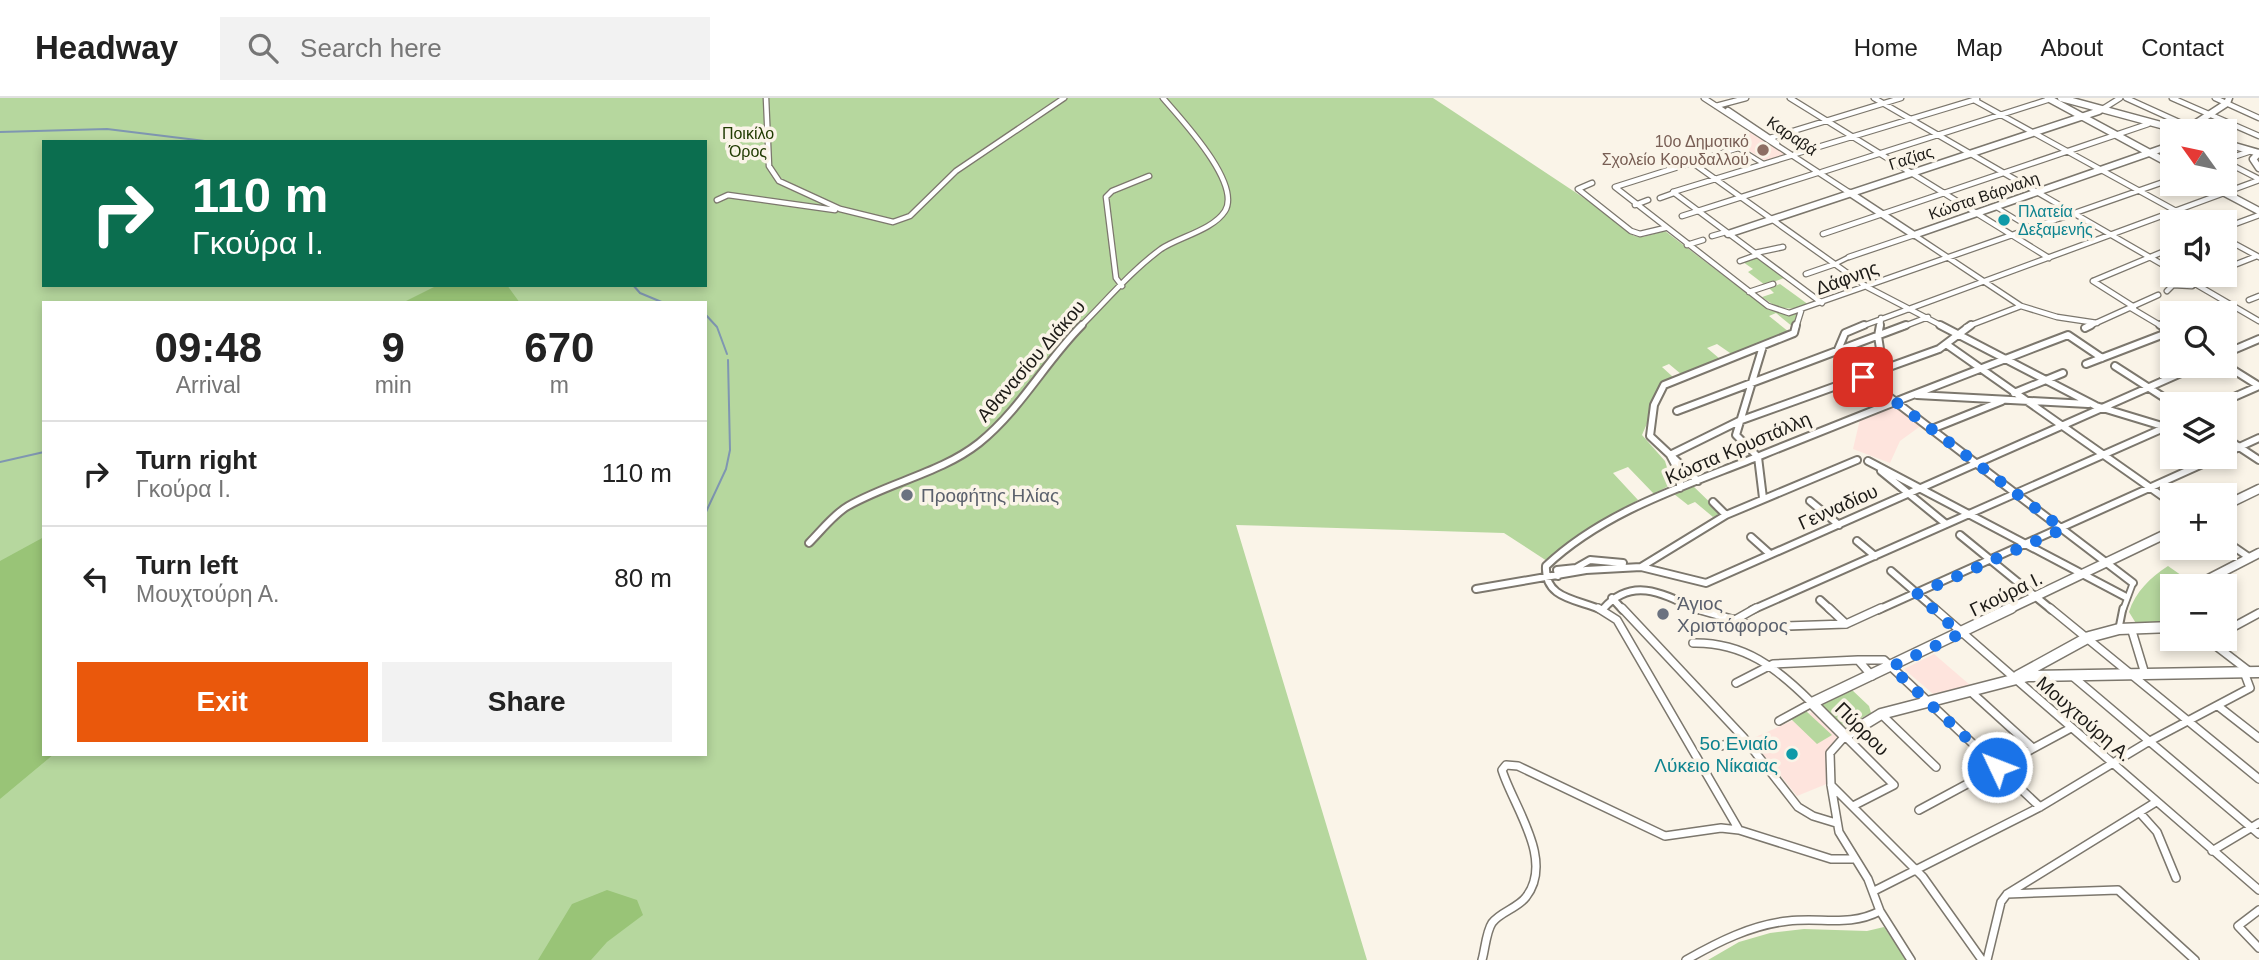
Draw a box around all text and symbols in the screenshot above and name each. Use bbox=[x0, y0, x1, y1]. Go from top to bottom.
search box bbox=[220, 17, 710, 80]
text: Headway bbox=[35, 29, 178, 66]
icon: search bbox=[244, 29, 282, 67]
text: Search here bbox=[300, 33, 442, 63]
text: Home bbox=[1854, 34, 1918, 61]
text: Map bbox=[1956, 34, 2003, 61]
text: About bbox=[2041, 34, 2103, 61]
text: Contact bbox=[2141, 34, 2224, 61]
street label: Καραβά bbox=[1764, 113, 1820, 159]
north arrow bbox=[2160, 119, 2236, 196]
map controls bbox=[2160, 119, 2237, 651]
park label: Ποικίλο Όρος bbox=[722, 125, 774, 160]
place label: 10ο Δημοτικό Σχολείο Κορυδαλλού bbox=[1602, 133, 1749, 168]
marker: 10ο Δημοτικό Σχολείο Κορυδαλλού bbox=[1755, 142, 1771, 158]
street label: Γαζίας bbox=[1887, 143, 1936, 174]
icon: right bbox=[77, 168, 168, 259]
text: 110 m bbox=[192, 168, 328, 222]
street label: Κώστα Βάρναλη bbox=[1926, 169, 2042, 223]
place label: Πλατεία Δεξαμενής bbox=[2018, 203, 2093, 239]
button: sound bbox=[2160, 210, 2237, 287]
marker: Πλατεία Δεξαμενής bbox=[1996, 212, 2012, 228]
text: Γκούρα Ι. bbox=[192, 225, 324, 261]
street label: Δάφνης bbox=[1813, 257, 1881, 299]
street label: Αθανασίου Διάκου bbox=[973, 296, 1089, 426]
button: search bbox=[2160, 301, 2237, 378]
text: 09:48 bbox=[155, 324, 262, 371]
text: 9 bbox=[381, 324, 405, 371]
text: 670 bbox=[524, 324, 594, 371]
pin bbox=[1833, 347, 1893, 407]
icon: arrive bbox=[1844, 358, 1882, 396]
text: Arrival bbox=[176, 372, 241, 398]
text: min bbox=[375, 372, 412, 398]
text: m bbox=[550, 372, 569, 398]
button: layers bbox=[2160, 392, 2237, 469]
street label: Κώστα Κρυστάλλη bbox=[1662, 408, 1814, 488]
text: Turn right bbox=[136, 445, 257, 475]
icon: right bbox=[77, 455, 115, 493]
text: 110 m bbox=[602, 458, 672, 488]
text: Γκούρα Ι. bbox=[136, 476, 231, 502]
street label: Γενναδίου bbox=[1795, 480, 1881, 534]
button: + bbox=[2160, 483, 2237, 560]
place label: Προφήτης Ηλίας bbox=[921, 485, 1059, 506]
marker: Προφήτης Ηλίας bbox=[899, 487, 915, 503]
text: Turn left bbox=[136, 550, 238, 580]
icon: left bbox=[77, 560, 115, 598]
text: 80 m bbox=[614, 563, 672, 593]
street label: Γκούρα Ι. bbox=[1966, 567, 2046, 621]
button: − bbox=[2160, 574, 2237, 651]
text: Μουχτούρη Α. bbox=[136, 581, 279, 607]
place label: Άγιος Χριστόφορος bbox=[1677, 593, 1788, 636]
marker: Άγιος Χριστόφορος bbox=[1655, 606, 1671, 622]
button: Exit bbox=[77, 662, 368, 742]
button: Share bbox=[382, 662, 672, 742]
street label: Μουχτούρη Α. bbox=[2032, 672, 2136, 766]
street label: Πύρρου bbox=[1831, 698, 1893, 760]
position arrow bbox=[1960, 730, 2034, 804]
place label: 5ο Ενιαίο Λύκειο Νίκαιας bbox=[1654, 733, 1778, 776]
marker: 5ο Ενιαίο Λύκειο Νίκαιας bbox=[1784, 746, 1800, 762]

